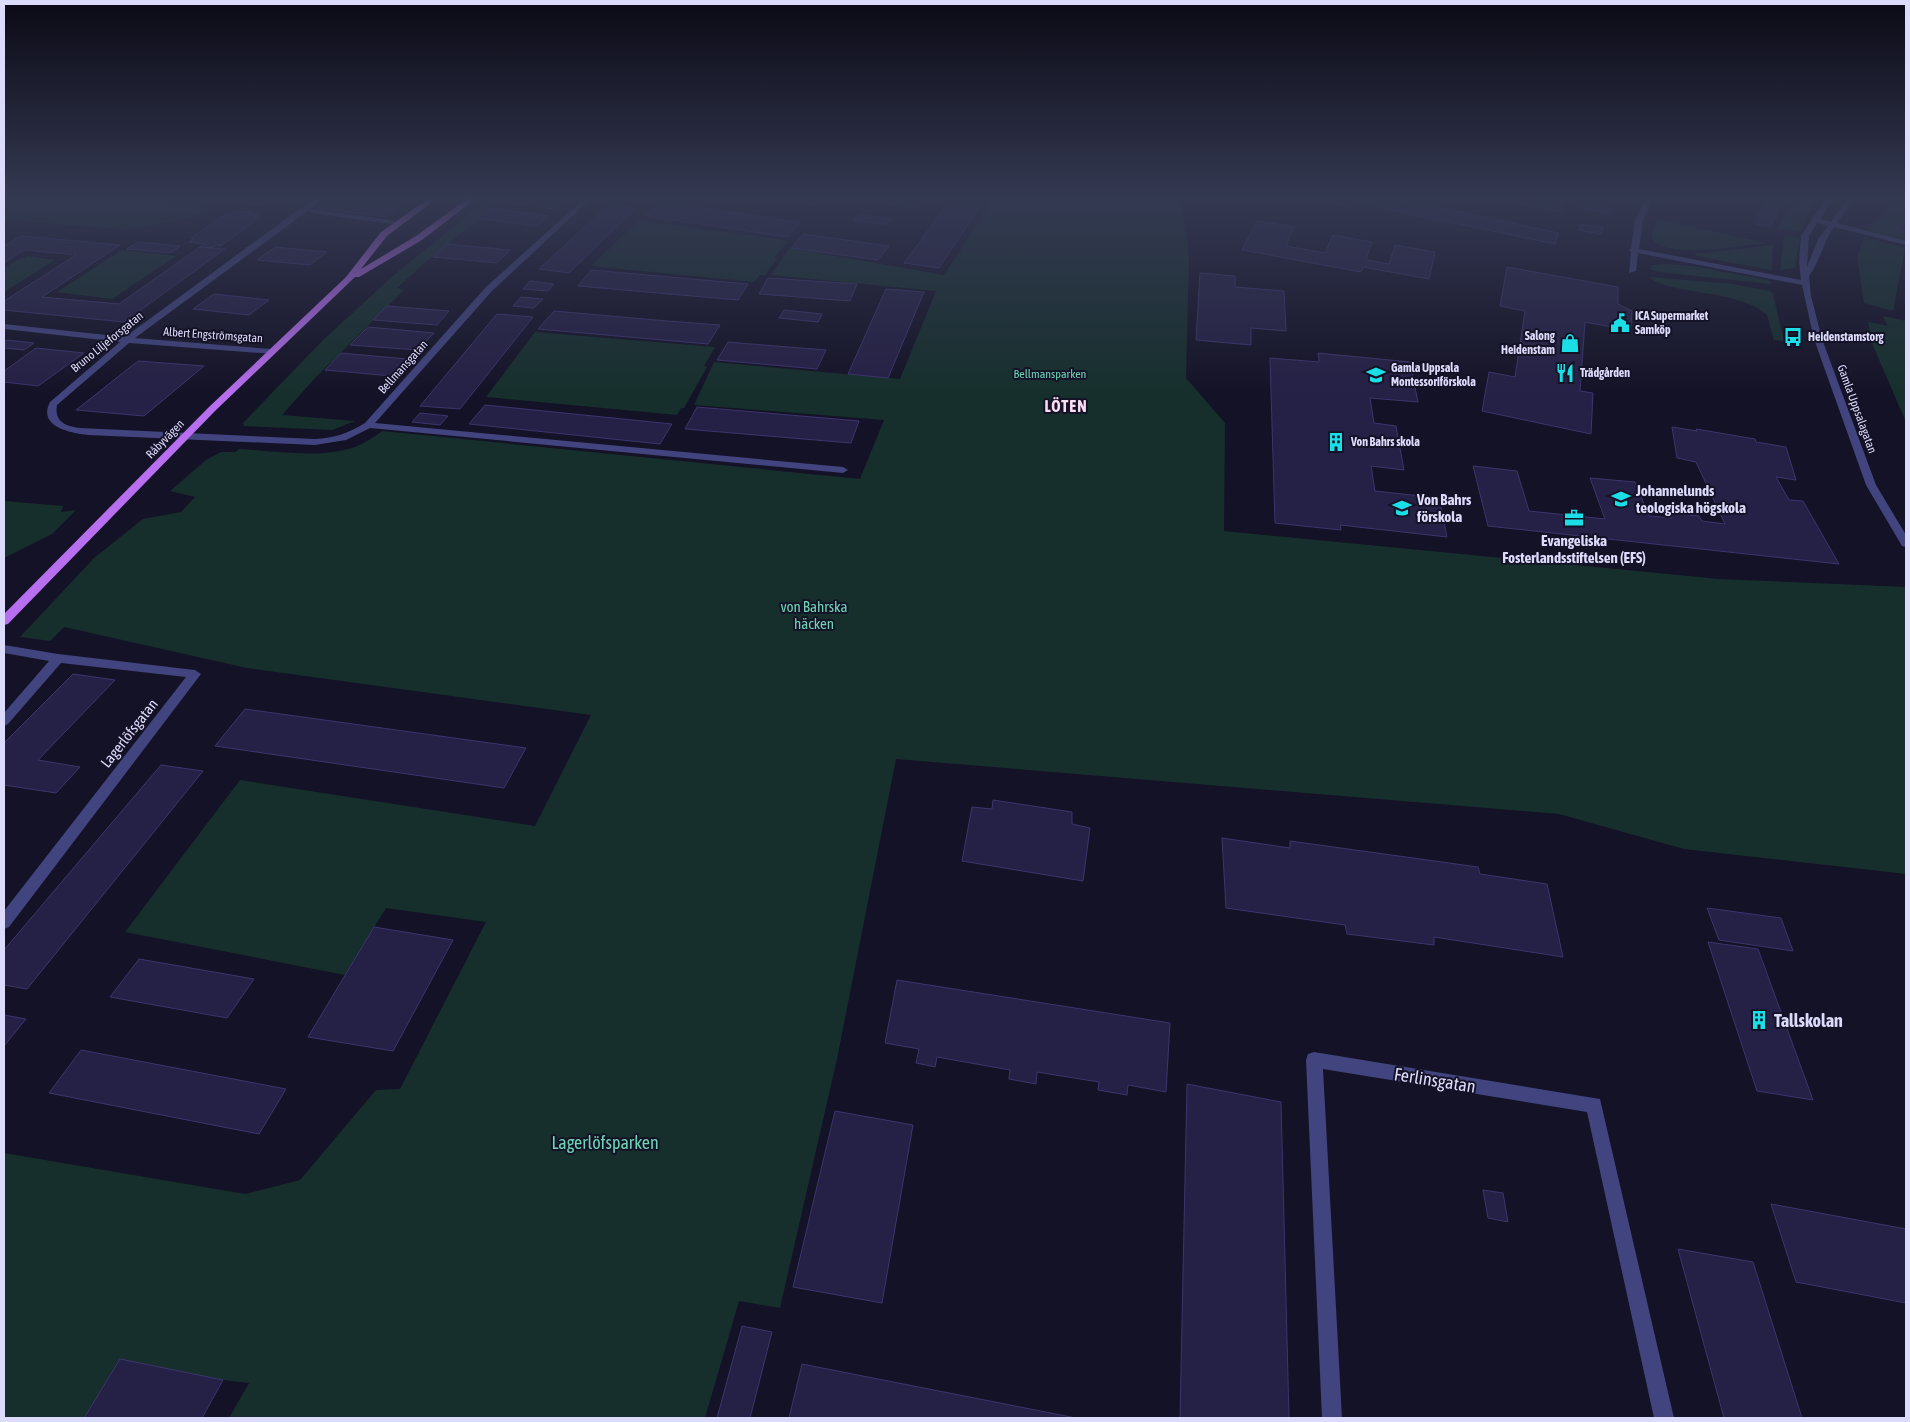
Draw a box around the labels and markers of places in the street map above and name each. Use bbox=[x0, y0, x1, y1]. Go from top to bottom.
place label: ICA Supermarket Samköp bbox=[1635, 309, 1709, 337]
public building icon: ICA Supermarket Samköp bbox=[1609, 312, 1631, 334]
bus stop icon: Heidenstamstorg bbox=[1782, 326, 1804, 348]
place label: Salong Heidenstam bbox=[1501, 329, 1556, 357]
place label: Heidenstamstorg bbox=[1808, 330, 1884, 344]
shop icon: Salong Heidenstam bbox=[1559, 332, 1581, 354]
place label: Gamla Uppsala Montessoriförskola bbox=[1391, 361, 1476, 389]
restaurant icon: Trädgården bbox=[1554, 362, 1576, 384]
school or university icon: Gamla Uppsala Montessoriförskola bbox=[1365, 364, 1387, 386]
place label: Trädgården bbox=[1580, 366, 1630, 380]
building icon: Von Bahrs skola bbox=[1325, 431, 1347, 453]
place label: Von Bahrs skola bbox=[1350, 435, 1420, 449]
place label: Johannelunds teologiska högskola bbox=[1635, 482, 1746, 516]
school or university icon: Johannelunds teologiska högskola bbox=[1610, 488, 1632, 510]
place label: Von Bahrs förskola bbox=[1416, 491, 1472, 525]
school or university icon: Von Bahrs förskola bbox=[1391, 497, 1413, 519]
office icon: Evangeliska Fosterlandsstiftelsen (EFS) bbox=[1563, 507, 1585, 529]
place label: Evangeliska Fosterlandsstiftelsen (EFS) bbox=[1502, 532, 1646, 566]
building icon: Tallskolan bbox=[1748, 1009, 1770, 1031]
place label: Tallskolan bbox=[1774, 1010, 1843, 1031]

